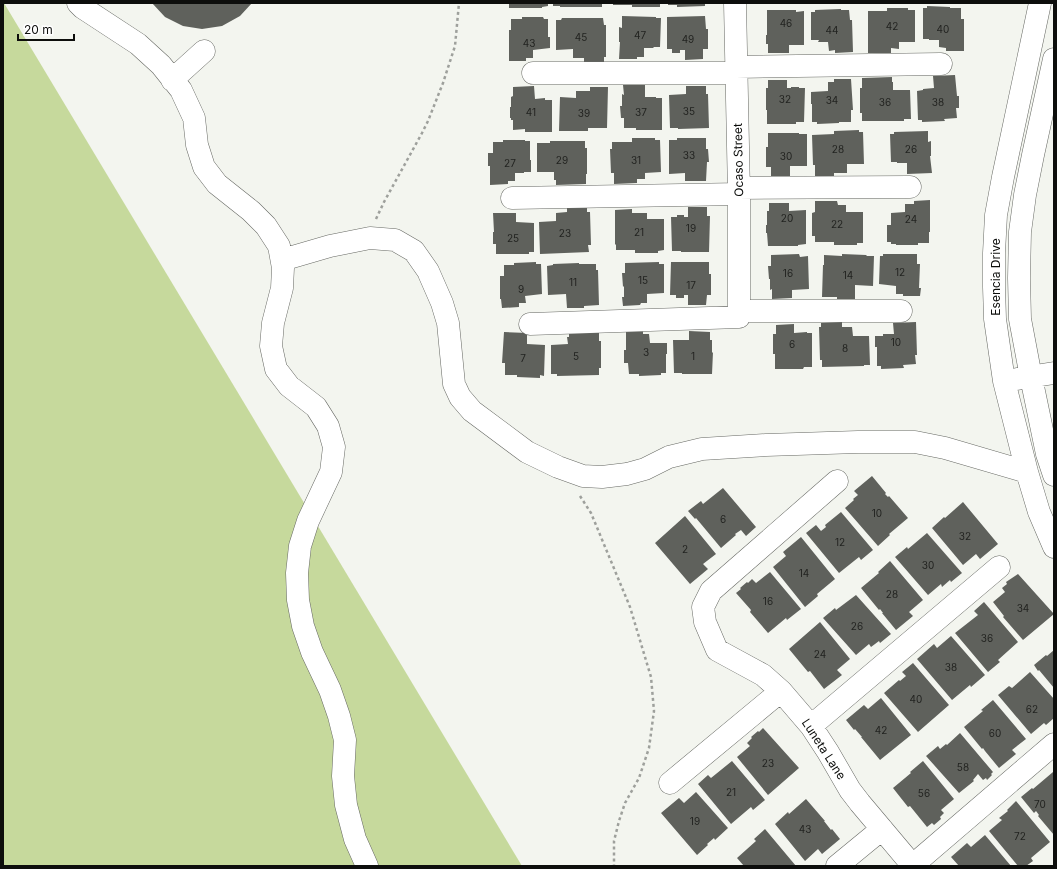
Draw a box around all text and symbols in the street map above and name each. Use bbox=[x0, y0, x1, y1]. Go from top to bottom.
scale bar bbox=[18, 16, 74, 42]
house number: 46 bbox=[780, 17, 792, 29]
house number: 42 bbox=[886, 20, 898, 32]
text: 20 m bbox=[24, 22, 53, 37]
house number: 40 bbox=[937, 23, 949, 35]
house number: 44 bbox=[826, 24, 838, 36]
house number: 47 bbox=[634, 29, 646, 41]
house number: 45 bbox=[575, 31, 587, 43]
house number: 49 bbox=[682, 33, 694, 45]
house number: 43 bbox=[523, 37, 535, 49]
house number: 32 bbox=[779, 93, 791, 105]
house number: 34 bbox=[826, 94, 838, 106]
house number: 36 bbox=[879, 96, 891, 108]
house number: 38 bbox=[932, 96, 944, 108]
house number: 35 bbox=[683, 105, 695, 117]
house number: 41 bbox=[526, 106, 536, 118]
house number: 37 bbox=[635, 106, 647, 118]
house number: 39 bbox=[578, 107, 590, 119]
street label: Ocaso Street bbox=[730, 123, 746, 197]
house number: 28 bbox=[832, 143, 844, 155]
house number: 26 bbox=[905, 143, 917, 155]
house number: 33 bbox=[683, 149, 695, 161]
house number: 30 bbox=[780, 150, 792, 162]
house number: 29 bbox=[556, 154, 568, 166]
house number: 31 bbox=[631, 154, 641, 166]
house number: 27 bbox=[504, 157, 516, 169]
house number: 20 bbox=[781, 212, 793, 224]
house number: 24 bbox=[905, 213, 917, 225]
house number: 22 bbox=[831, 218, 843, 230]
house number: 19 bbox=[686, 222, 696, 234]
house number: 21 bbox=[634, 226, 644, 238]
house number: 23 bbox=[559, 227, 571, 239]
house number: 25 bbox=[507, 232, 519, 244]
street label: Esencia Drive bbox=[988, 238, 1003, 316]
house number: 12 bbox=[895, 266, 905, 278]
house number: 16 bbox=[783, 267, 793, 279]
house number: 14 bbox=[843, 269, 853, 281]
house number: 15 bbox=[638, 274, 648, 286]
house number: 11 bbox=[569, 276, 577, 288]
house number: 17 bbox=[686, 279, 696, 291]
house number: 9 bbox=[518, 283, 524, 295]
house number: 10 bbox=[891, 336, 901, 348]
house number: 6 bbox=[789, 338, 795, 350]
house number: 8 bbox=[842, 342, 848, 354]
house number: 3 bbox=[643, 346, 649, 358]
house number: 5 bbox=[573, 350, 579, 362]
house number: 1 bbox=[691, 350, 695, 362]
house number: 7 bbox=[520, 352, 526, 364]
house number: 10 bbox=[872, 507, 882, 519]
house number: 6 bbox=[720, 513, 726, 525]
house number: 32 bbox=[959, 530, 971, 542]
house number: 12 bbox=[835, 536, 845, 548]
house number: 2 bbox=[682, 543, 688, 555]
house number: 30 bbox=[922, 559, 934, 571]
house number: 14 bbox=[799, 567, 809, 579]
house number: 28 bbox=[886, 588, 898, 600]
house number: 16 bbox=[763, 595, 773, 607]
house number: 34 bbox=[1017, 602, 1029, 614]
house number: 26 bbox=[851, 620, 863, 632]
house number: 36 bbox=[981, 632, 993, 644]
house number: 24 bbox=[814, 648, 826, 660]
house number: 38 bbox=[945, 661, 957, 673]
house number: 40 bbox=[910, 693, 922, 705]
house number: 62 bbox=[1026, 703, 1038, 715]
street label: Luneta Lane bbox=[799, 716, 849, 782]
house number: 42 bbox=[875, 724, 887, 736]
house number: 60 bbox=[989, 727, 1001, 739]
house number: 23 bbox=[762, 757, 774, 769]
house number: 58 bbox=[957, 761, 969, 773]
house number: 21 bbox=[726, 786, 736, 798]
house number: 56 bbox=[918, 787, 930, 799]
house number: 70 bbox=[1034, 798, 1046, 810]
house number: 19 bbox=[690, 815, 700, 827]
house number: 43 bbox=[799, 823, 811, 835]
house number: 72 bbox=[1014, 830, 1026, 842]

